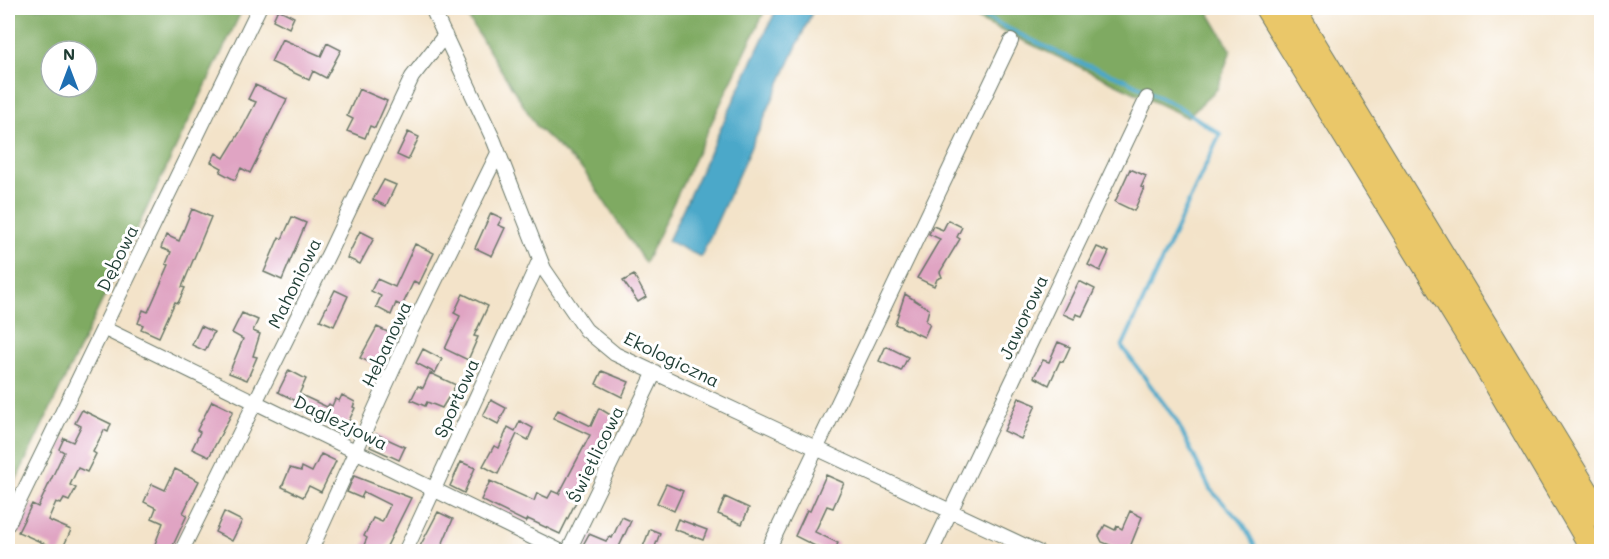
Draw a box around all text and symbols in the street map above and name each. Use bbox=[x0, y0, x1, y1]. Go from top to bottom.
north arrow bbox=[39, 39, 99, 99]
text: N bbox=[63, 43, 75, 64]
street label: Dębowa bbox=[91, 221, 143, 295]
street label: Mahoniowa bbox=[262, 234, 326, 332]
street label: Jaworowa bbox=[993, 271, 1053, 363]
street label: Hebanowa bbox=[356, 297, 416, 391]
street label: Ekologiczna bbox=[620, 326, 724, 392]
street label: Sportowa bbox=[428, 354, 484, 442]
street label: Daglezjowa bbox=[290, 389, 392, 455]
street label: Świetlicowa bbox=[561, 401, 629, 507]

